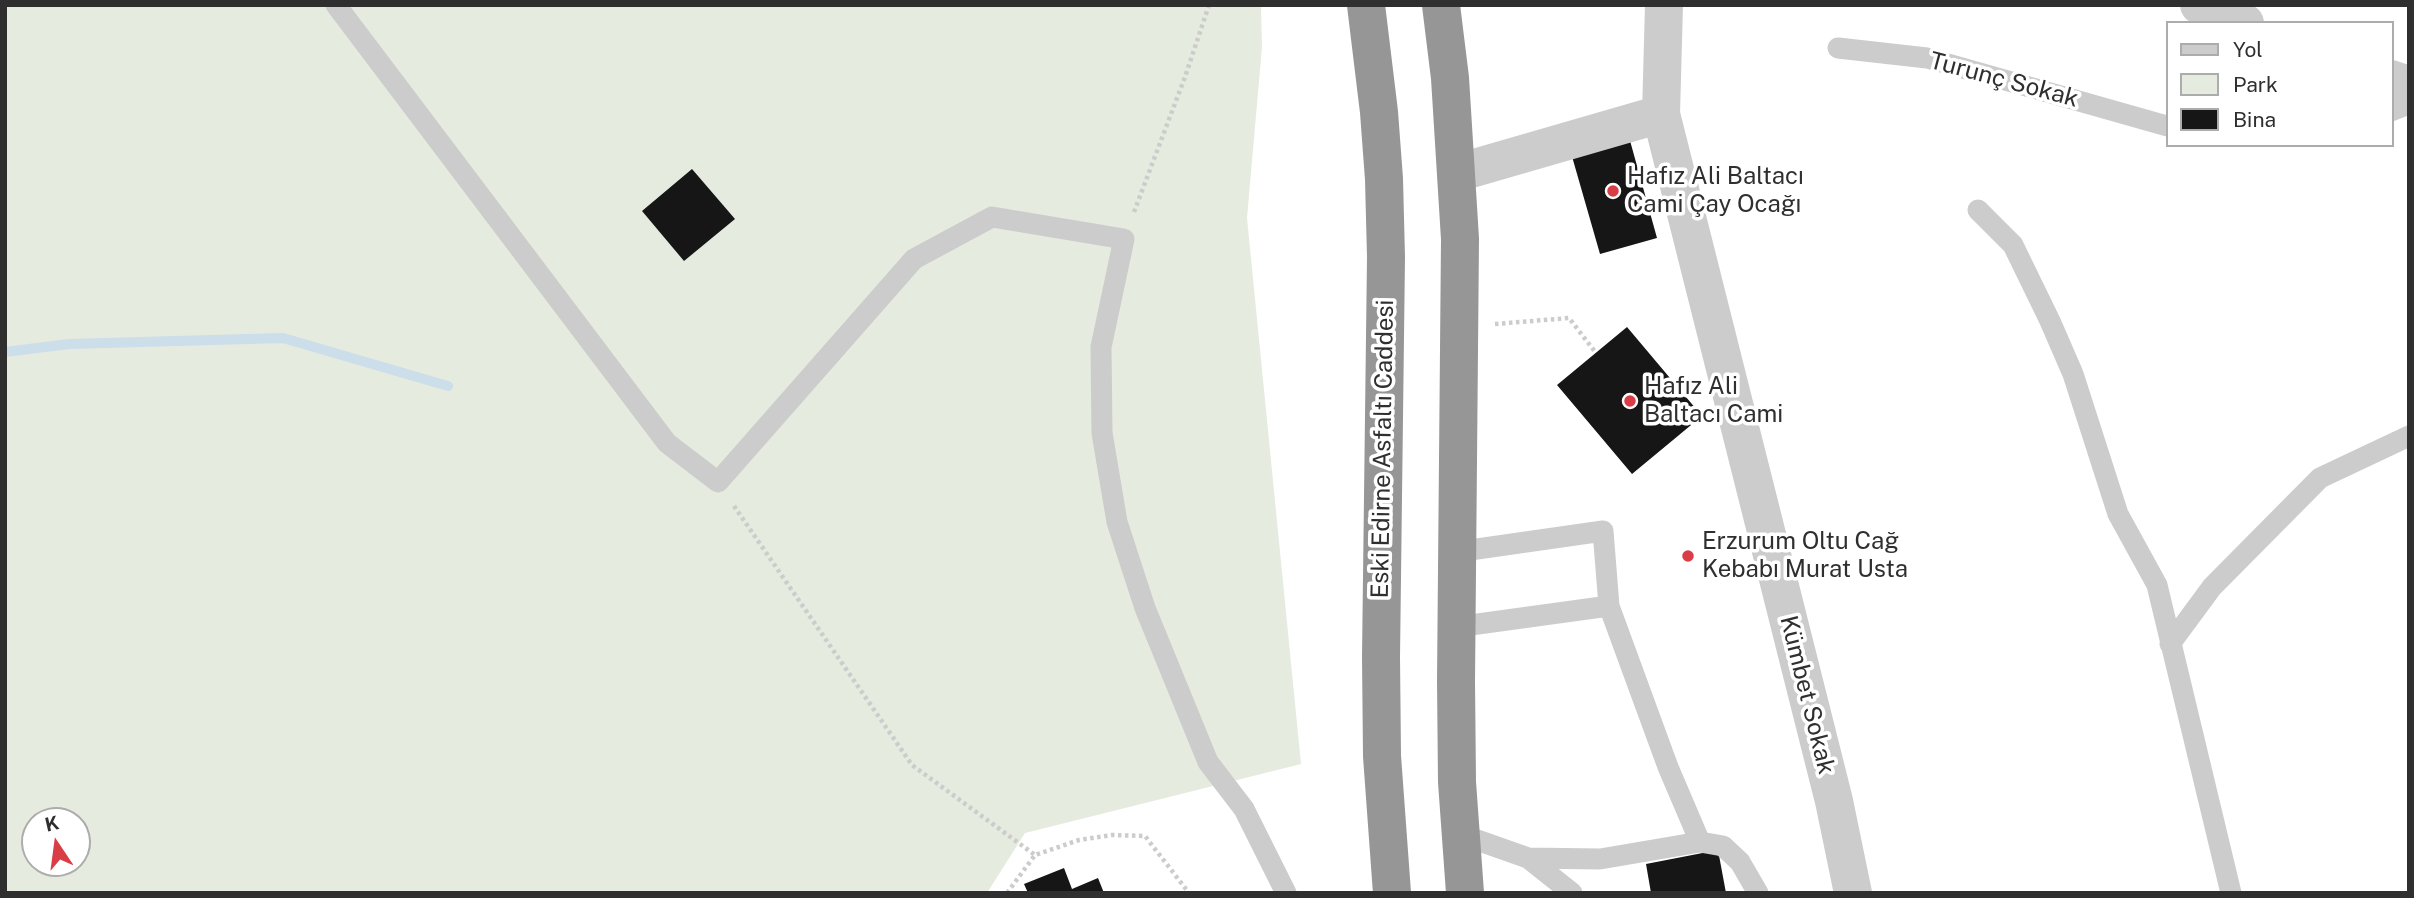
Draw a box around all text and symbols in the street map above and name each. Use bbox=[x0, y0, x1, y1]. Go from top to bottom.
legend bbox=[2166, 21, 2393, 147]
text: Yol bbox=[2233, 37, 2263, 62]
street label: Turunç Sokak bbox=[1927, 46, 2081, 114]
text: Park bbox=[2233, 72, 2278, 97]
text: Bina bbox=[2233, 107, 2276, 132]
place label: Hafız Ali Baltacı Cami Çay Ocağı bbox=[1627, 163, 1804, 219]
marker: Hafız Ali Baltacı Cami Çay Ocağı bbox=[1605, 183, 1621, 199]
street label: Eski Edirne Asfaltı Caddesi bbox=[1366, 299, 1400, 599]
place label: Hafız Ali Baltacı Cami bbox=[1644, 373, 1783, 429]
marker: Hafız Ali Baltacı Cami bbox=[1622, 393, 1638, 409]
place label: Erzurum Oltu Cağ Kebabı Murat Usta bbox=[1702, 528, 1908, 584]
marker: Erzurum Oltu Cağ Kebabı Murat Usta bbox=[1680, 548, 1696, 564]
street label: Kümbet Sokak bbox=[1773, 613, 1841, 777]
north arrow bbox=[21, 807, 91, 877]
text: K bbox=[43, 811, 61, 836]

